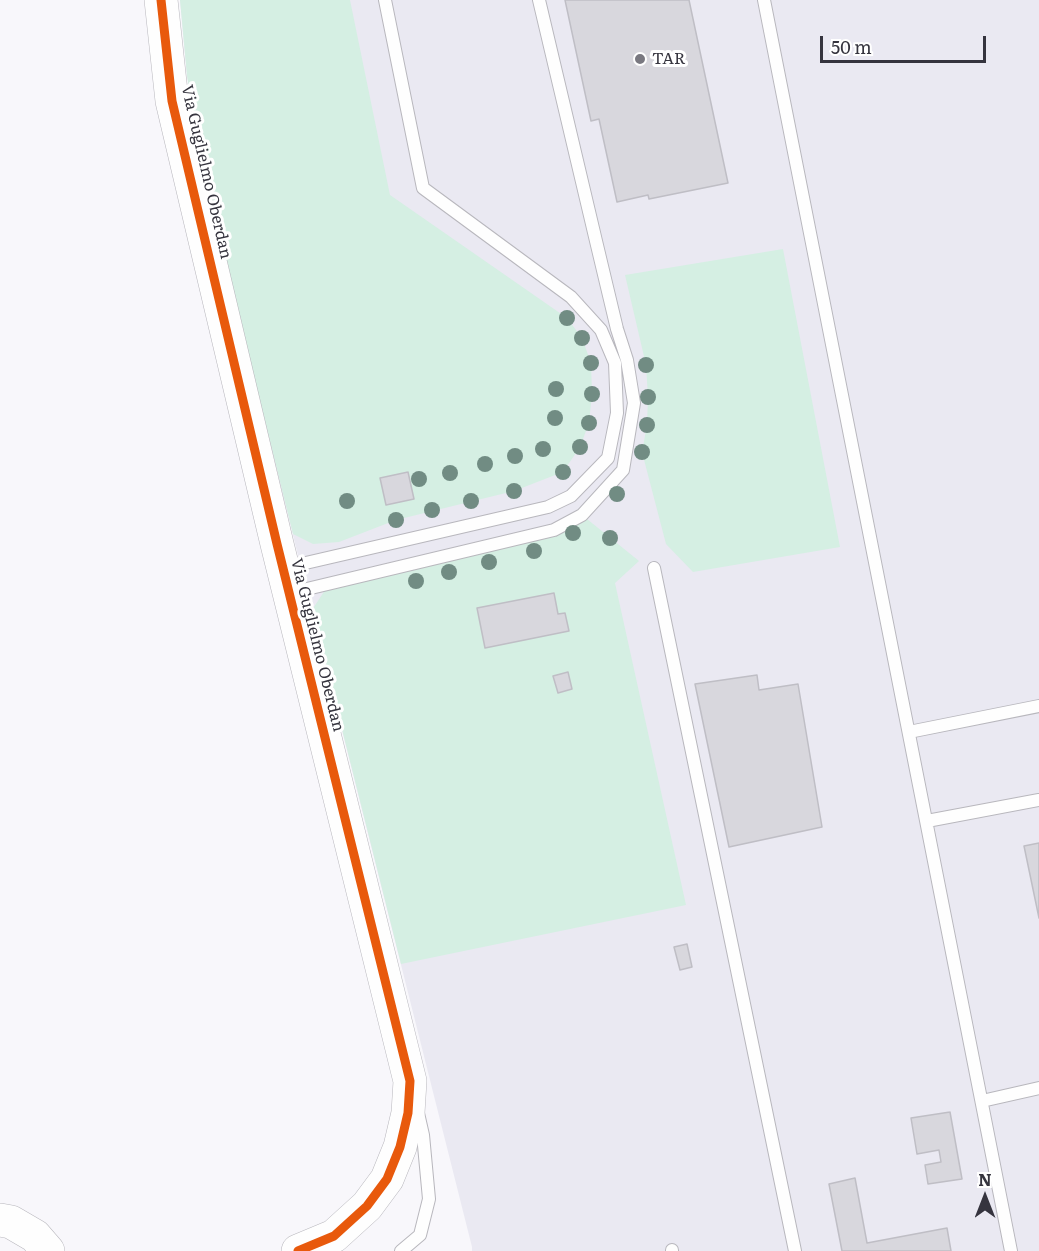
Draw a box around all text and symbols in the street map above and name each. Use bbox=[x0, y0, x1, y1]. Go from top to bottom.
scale bar bbox=[823, 24, 990, 62]
text: 50 m bbox=[831, 33, 872, 60]
place label: TAR bbox=[652, 49, 686, 69]
marker: TAR bbox=[633, 52, 647, 66]
street label: Via Guglielmo Oberdan bbox=[177, 83, 235, 261]
street label: Via Guglielmo Oberdan bbox=[286, 556, 348, 734]
north arrow bbox=[955, 1167, 1015, 1227]
text: N bbox=[978, 1167, 992, 1191]

